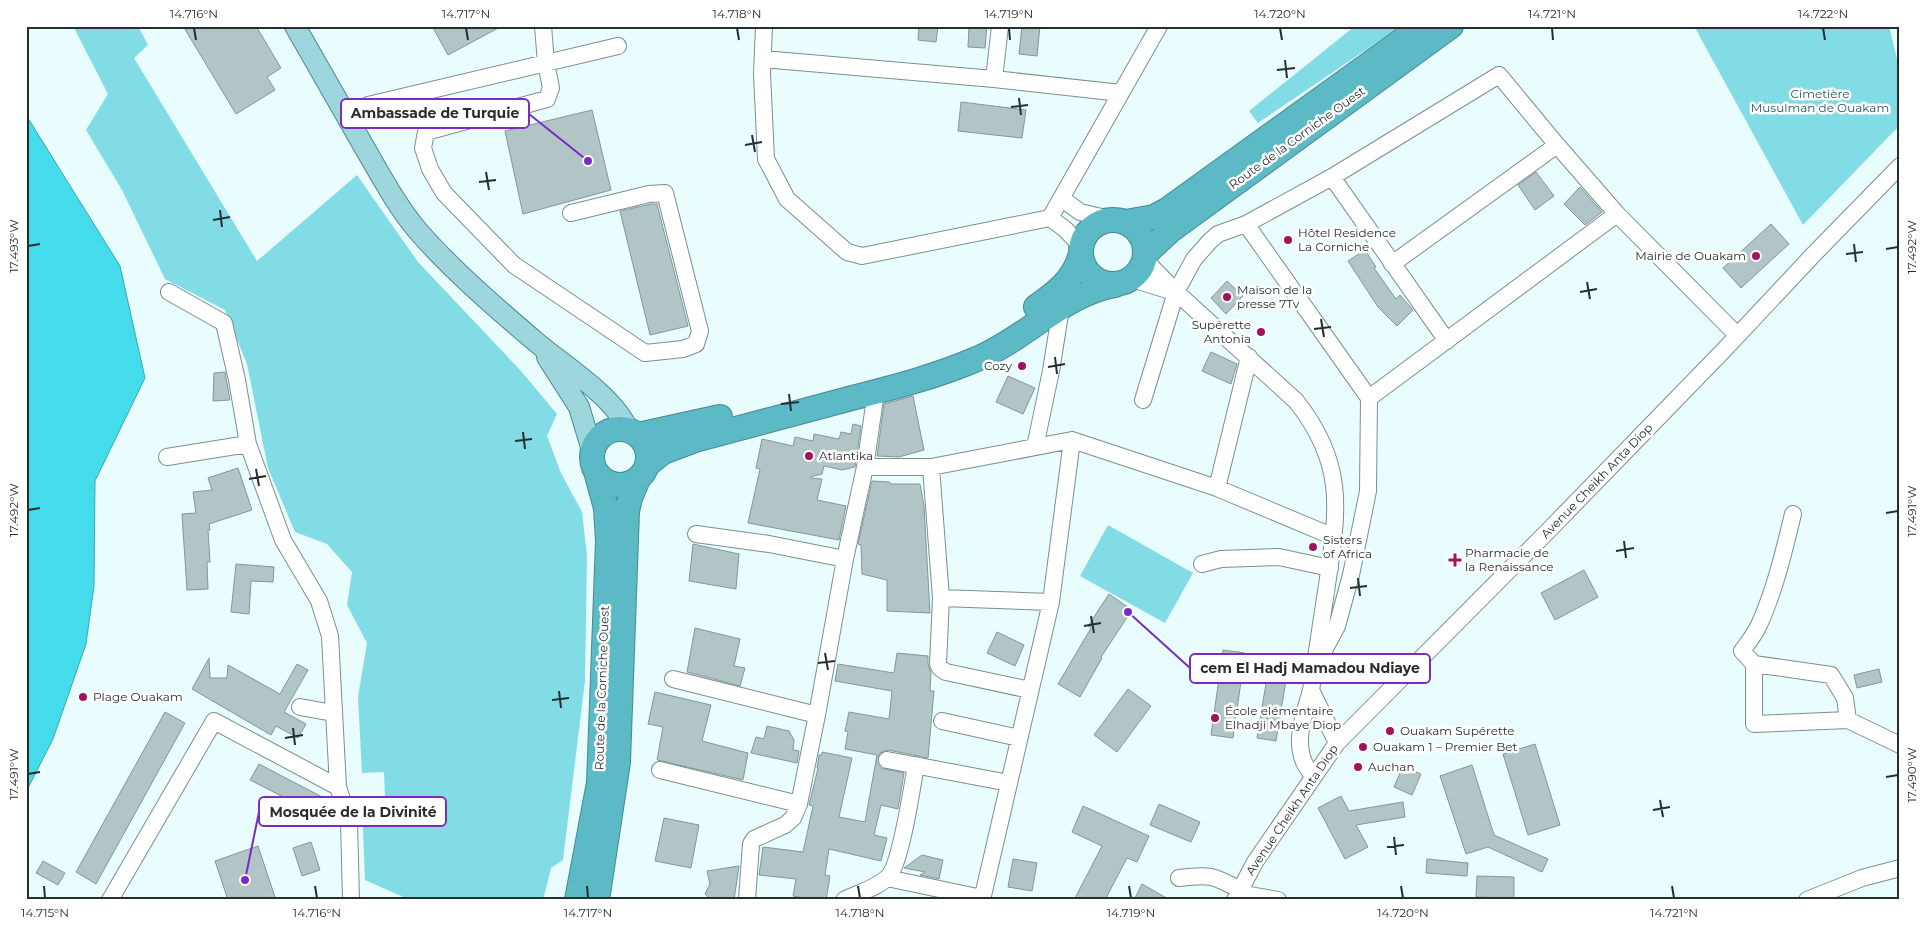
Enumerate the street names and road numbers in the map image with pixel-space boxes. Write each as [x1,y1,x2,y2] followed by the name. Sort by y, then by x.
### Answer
[1226,83,1368,192] street label: Route de la Corniche Ouest
[1538,420,1656,541] street label: Avenue Cheikh Anta Diop
[591,605,612,770] street label: Route de la Corniche Ouest
[1242,742,1341,878] street label: Avenue Cheikh Anta Diop

